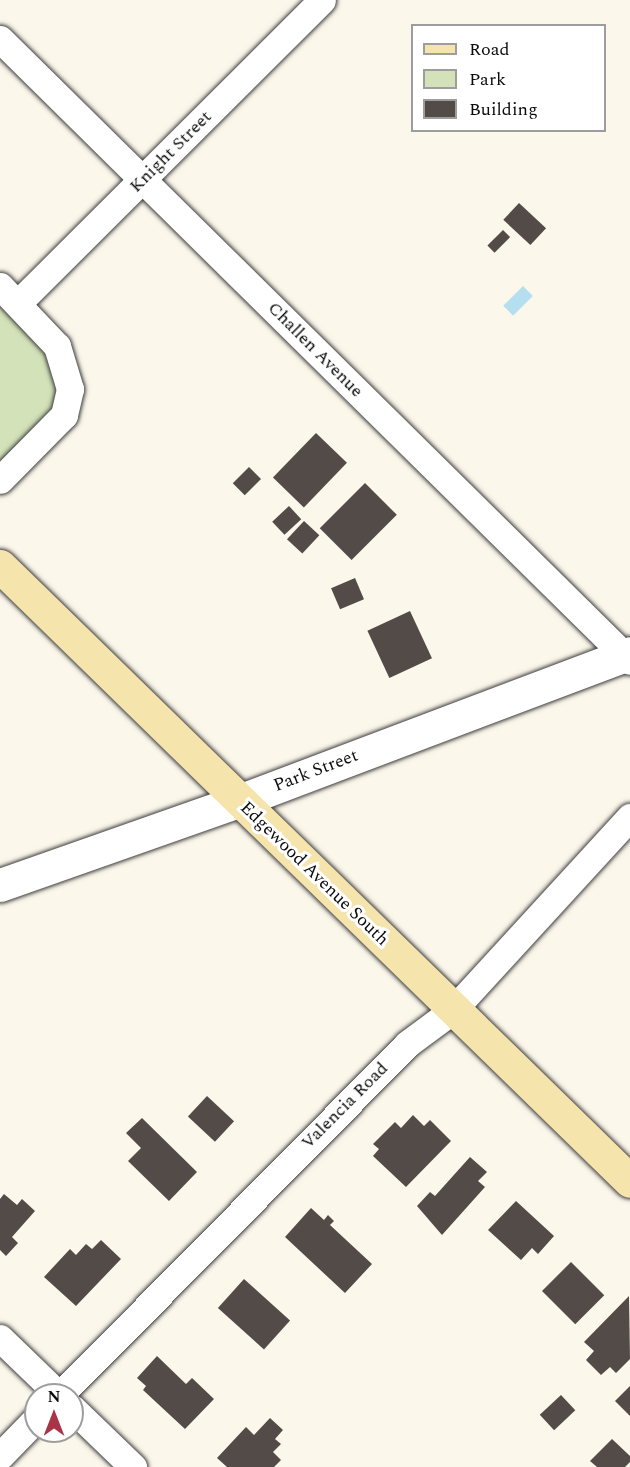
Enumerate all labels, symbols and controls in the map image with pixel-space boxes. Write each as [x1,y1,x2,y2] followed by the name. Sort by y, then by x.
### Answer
[411,24,606,132] legend
[469,36,510,63] text: Road
[469,66,506,93] text: Park
[469,96,538,123] text: Building
[125,106,217,198] street label: Knight Street
[263,298,367,402] street label: Challen Avenue
[271,745,361,797] street label: Park Street
[235,797,393,951] street label: Edgewood Avenue South
[297,1058,393,1154] street label: Valencia Road
[24,1383,84,1443] north arrow
[47,1385,61,1409] text: N

